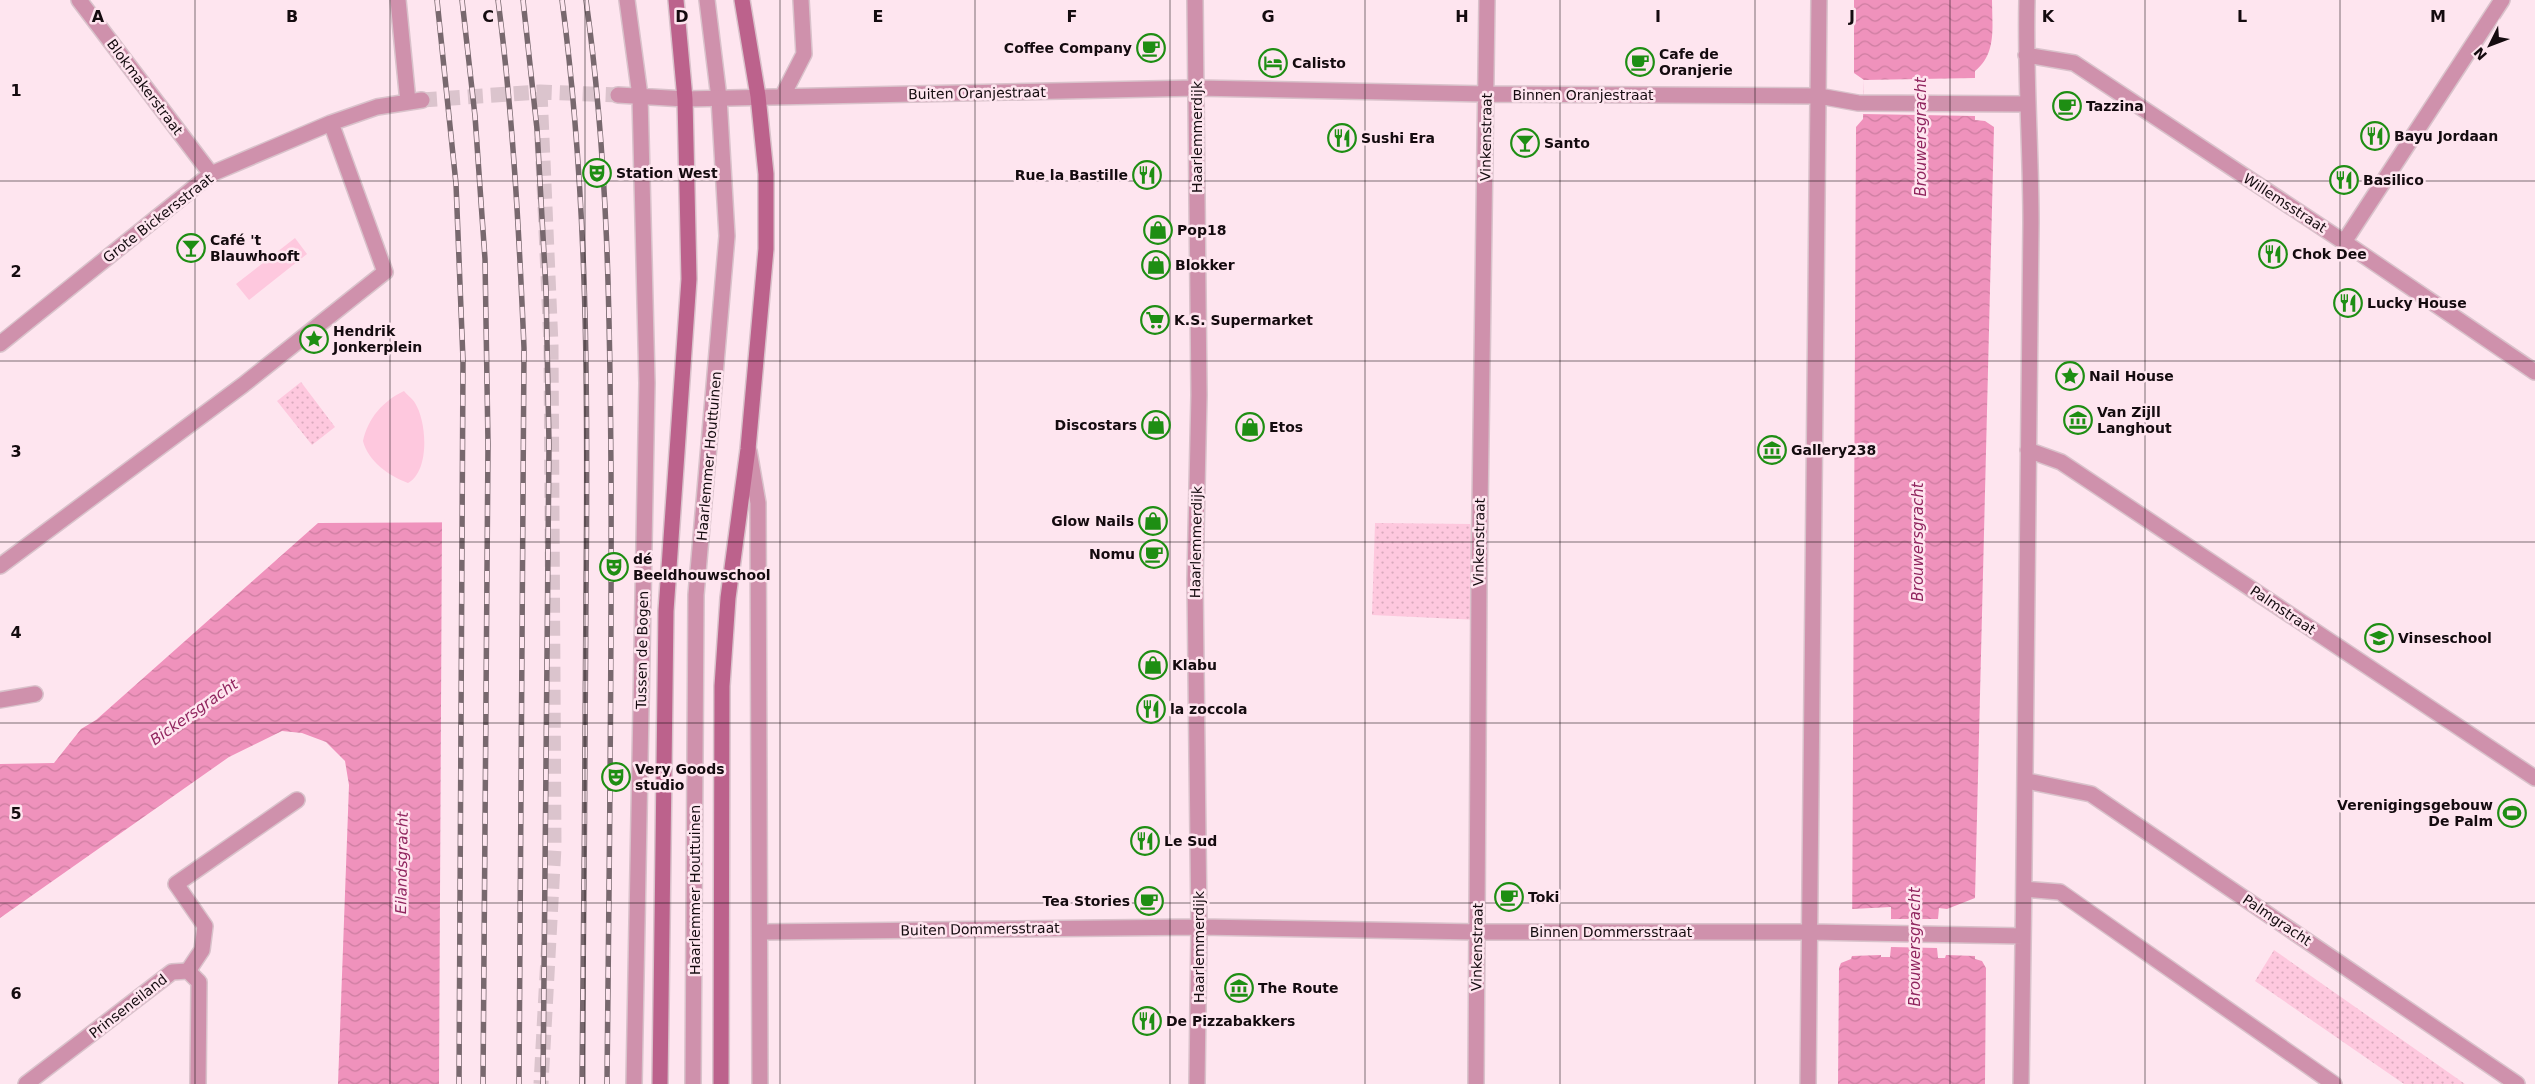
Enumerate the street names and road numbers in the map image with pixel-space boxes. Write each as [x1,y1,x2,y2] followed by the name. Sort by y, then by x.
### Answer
[104,36,186,138] street label: Blokmakerstraat
[1189,80,1205,193] street label: Haarlemmerdijk
[908,84,1046,102] street label: Buiten Oranjestraat
[1512,87,1654,103] street label: Binnen Oranjestraat
[1477,92,1495,181] street label: Vinkenstraat
[100,170,217,266] street label: Grote Bickersstraat
[2240,170,2330,236] street label: Willemsstraat
[694,371,724,541] street label: Haarlemmer Houttuinen
[1187,485,1205,598] street label: Haarlemmerdijk
[1470,497,1488,586] street label: Vinkenstraat
[2247,582,2319,638] street label: Palmstraat
[633,591,651,710] street label: Tussen de Bogen
[687,805,703,975] street label: Haarlemmer Houttuinen
[1191,890,1207,1003] street label: Haarlemmerdijk
[2240,891,2315,949] street label: Palmgracht
[1468,902,1486,991] street label: Vinkenstraat
[900,920,1060,938] street label: Buiten Dommersstraat
[1530,924,1693,940] street label: Binnen Dommersstraat
[86,971,170,1041] street label: Prinseneiland

